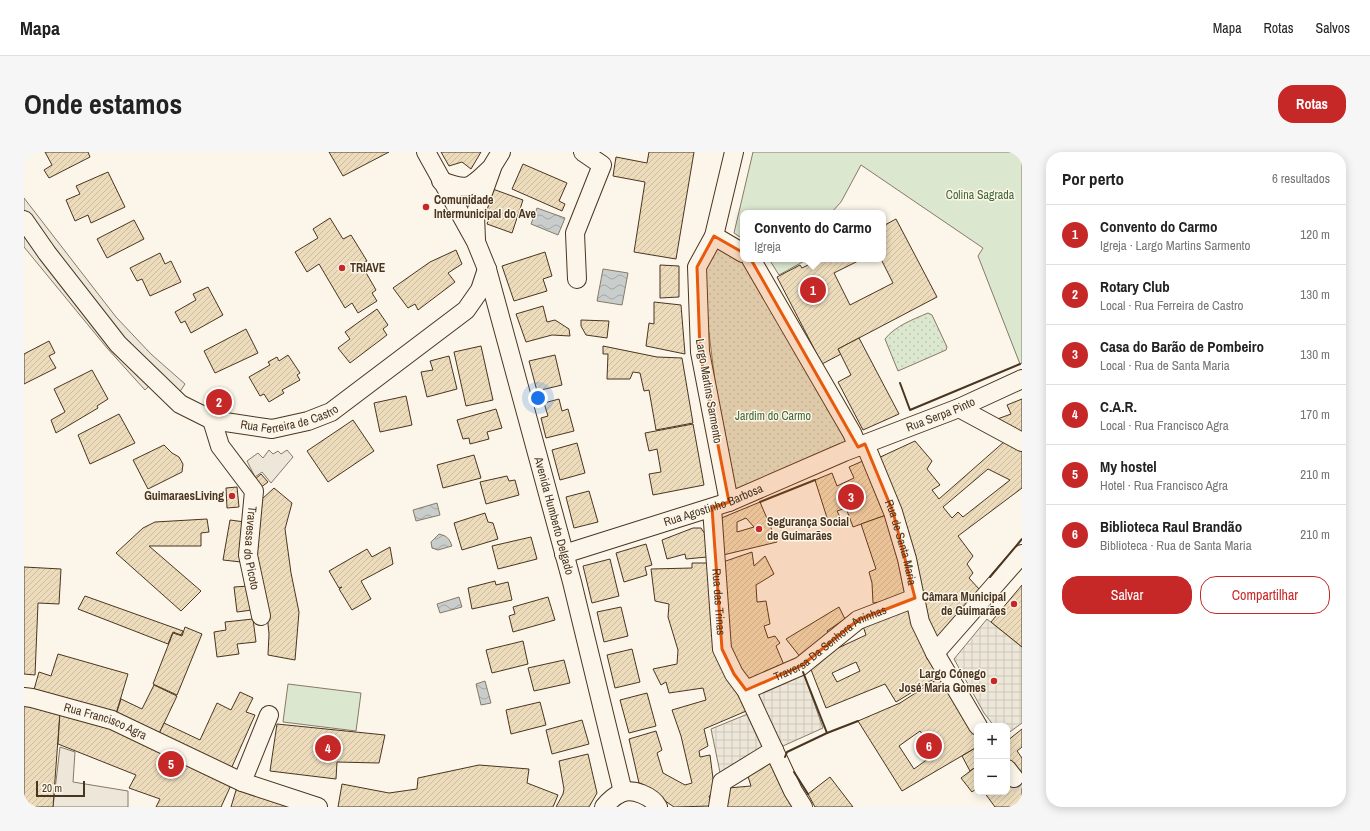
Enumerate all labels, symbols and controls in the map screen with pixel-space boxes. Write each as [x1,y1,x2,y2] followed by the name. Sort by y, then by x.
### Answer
[20,15,60,41] text: Mapa
[1213,19,1242,37] text: Mapa
[1264,19,1294,37] text: Rotas
[1316,19,1350,37] text: Salvos
[24,85,182,123] text: Onde estamos
[1278,85,1346,123] button: Rotas
[1062,167,1124,190] text: Por perto
[1272,170,1330,187] text: 6 resultados
[946,187,1015,203] park label: Colina Sagrada
[434,192,537,222] place label: Comunidade Intermunicipal do Ave
[421,202,431,212] marker: Comunidade Intermunicipal do Ave
[740,210,886,262] popup
[1100,216,1218,237] text: Convento do Carmo
[754,217,872,238] text: Convento do Carmo
[1072,226,1078,243] text: 1
[1300,226,1330,243] text: 120 m
[1100,237,1251,254] text: Igreja · Largo Martins Sarmento
[754,238,781,255] text: Igreja
[350,260,386,276] place label: TRIAVE
[337,263,347,273] marker: TRIAVE
[800,275,826,305] pin: 1
[1100,276,1170,297] text: Rotary Club
[1072,286,1078,303] text: 2
[1300,286,1330,303] text: 130 m
[1100,297,1243,314] text: Local · Rua Ferreira de Castro
[1100,336,1264,357] text: Casa do Barão de Pombeiro
[692,337,726,445] street label: Largo Martins Sarmento
[1072,346,1078,363] text: 3
[1300,346,1330,363] text: 130 m
[1100,357,1230,374] text: Local · Rua de Santa Maria
[206,387,232,417] pin: 2
[528,388,548,408] your location
[904,394,978,435] street label: Rua Serpa Pinto
[1100,396,1137,417] text: C.A.R.
[239,401,342,437] street label: Rua Ferreira de Castro
[1072,406,1078,423] text: 4
[1300,406,1330,423] text: 170 m
[735,408,811,424] park label: Jardim do Carmo
[1100,417,1229,434] text: Local · Rua Francisco Agra
[530,454,578,577] street label: Avenida Humberto Delgado
[1100,456,1157,477] text: My hostel
[1072,466,1078,483] text: 5
[1300,466,1330,483] text: 210 m
[1100,477,1228,494] text: Hotel · Rua Francisco Agra
[662,480,766,530] street label: Rua Agostinho Barbosa
[838,482,864,512] pin: 3
[144,488,224,504] place label: GuimaraesLiving
[227,491,237,501] marker: GuimaraesLiving
[881,497,920,587] street label: Rua de Santa Maria
[240,505,263,591] street label: Travessa do Picoto
[767,514,849,544] place label: Segurança Social de Guimarães
[1100,516,1242,537] text: Biblioteca Raul Brandão
[754,524,764,534] marker: Segurança Social de Guimarães
[1072,526,1078,543] text: 6
[1300,526,1330,543] text: 210 m
[1100,537,1252,554] text: Biblioteca · Rua de Santa Maria
[708,568,729,636] street label: Rua das Trinas
[1062,576,1192,614] button: Salvar
[1200,576,1330,614] button: Compartilhar
[922,589,1007,619] place label: Câmara Municipal de Guimarães
[1009,599,1019,609] marker: Câmara Municipal de Guimarães
[771,602,889,685] street label: Traversa Da Senhora Aninhas
[899,666,987,696] place label: Largo Cónego José Maria Gomes
[989,676,999,686] marker: Largo Cónego José Maria Gomes
[62,699,150,744] street label: Rua Francisco Agra
[974,723,1010,795] map controls
[974,723,1010,759] button: +
[916,731,942,761] pin: 6
[315,733,341,763] pin: 4
[158,749,184,779] pin: 5
[974,759,1010,795] button: −
[36,779,85,798] scale bar
[42,781,62,795] text: 20 m

